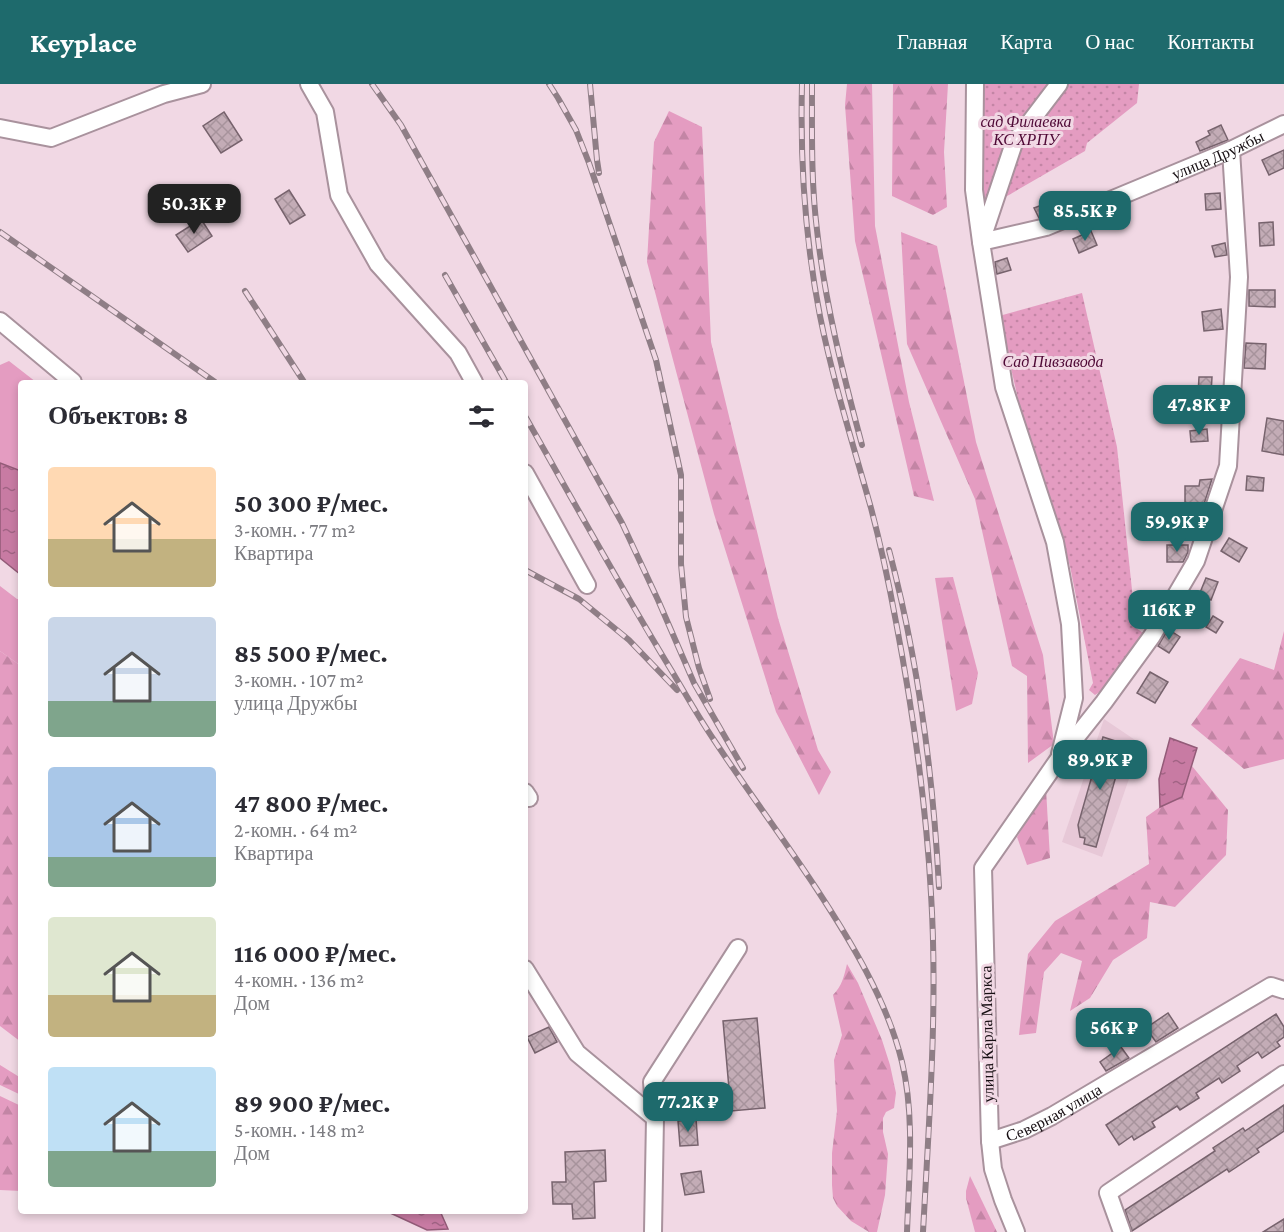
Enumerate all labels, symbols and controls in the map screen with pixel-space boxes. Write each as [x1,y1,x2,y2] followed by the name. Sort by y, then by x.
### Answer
[30,27,137,58] text: Keyplace
[897,30,967,54] text: Главная
[1000,30,1052,54] text: Карта
[1085,30,1134,54] text: О нас
[1167,30,1254,54] text: Контакты
[981,113,1071,148] park label: сад Филаевка КС ХРПУ
[1169,127,1266,183] street label: улица Дружбы
[139,184,249,235] pin: 50.3K ₽
[1030,191,1140,242] pin: 85.5K ₽
[162,192,226,214] text: 50.3K ₽
[1053,199,1117,221] text: 85.5K ₽
[1002,353,1104,370] park label: Сад Пивзавода
[1144,385,1254,436] pin: 47.8K ₽
[1167,393,1231,415] text: 47.8K ₽
[465,400,498,433] icon: filters
[48,401,188,430] text: Объектов: 8
[234,489,389,518] text: 50 300 ₽/мес.
[96,491,168,563] icon: home
[1122,502,1232,553] pin: 59.9K ₽
[1145,510,1209,532] text: 59.9K ₽
[234,519,355,541] text: 3-комн. · 77 m²
[234,542,313,564] text: Квартира
[1120,590,1218,641] pin: 116K ₽
[1142,598,1196,620] text: 116K ₽
[234,639,388,668] text: 85 500 ₽/мес.
[96,641,168,713] icon: home
[234,669,364,691] text: 3-комн. · 107 m²
[234,692,357,714] text: улица Дружбы
[1045,740,1155,791] pin: 89.9K ₽
[1067,748,1133,770] text: 89.9K ₽
[234,789,388,818] text: 47 800 ₽/мес.
[96,791,168,863] icon: home
[234,819,357,841] text: 2-комн. · 64 m²
[234,842,313,864] text: Квартира
[234,939,397,968] text: 116 000 ₽/мес.
[96,941,168,1013] icon: home
[977,965,998,1103] street label: улица Карла Маркса
[234,969,364,991] text: 4-комн. · 136 m²
[234,992,270,1014] text: Дом
[1072,1008,1156,1059] pin: 56K ₽
[1090,1016,1138,1038] text: 56K ₽
[1004,1080,1105,1144] street label: Северная улица
[633,1082,743,1133] pin: 77.2K ₽
[234,1089,391,1118] text: 89 900 ₽/мес.
[657,1090,719,1112] text: 77.2K ₽
[96,1091,168,1163] icon: home
[234,1119,365,1141] text: 5-комн. · 148 m²
[234,1142,270,1164] text: Дом

